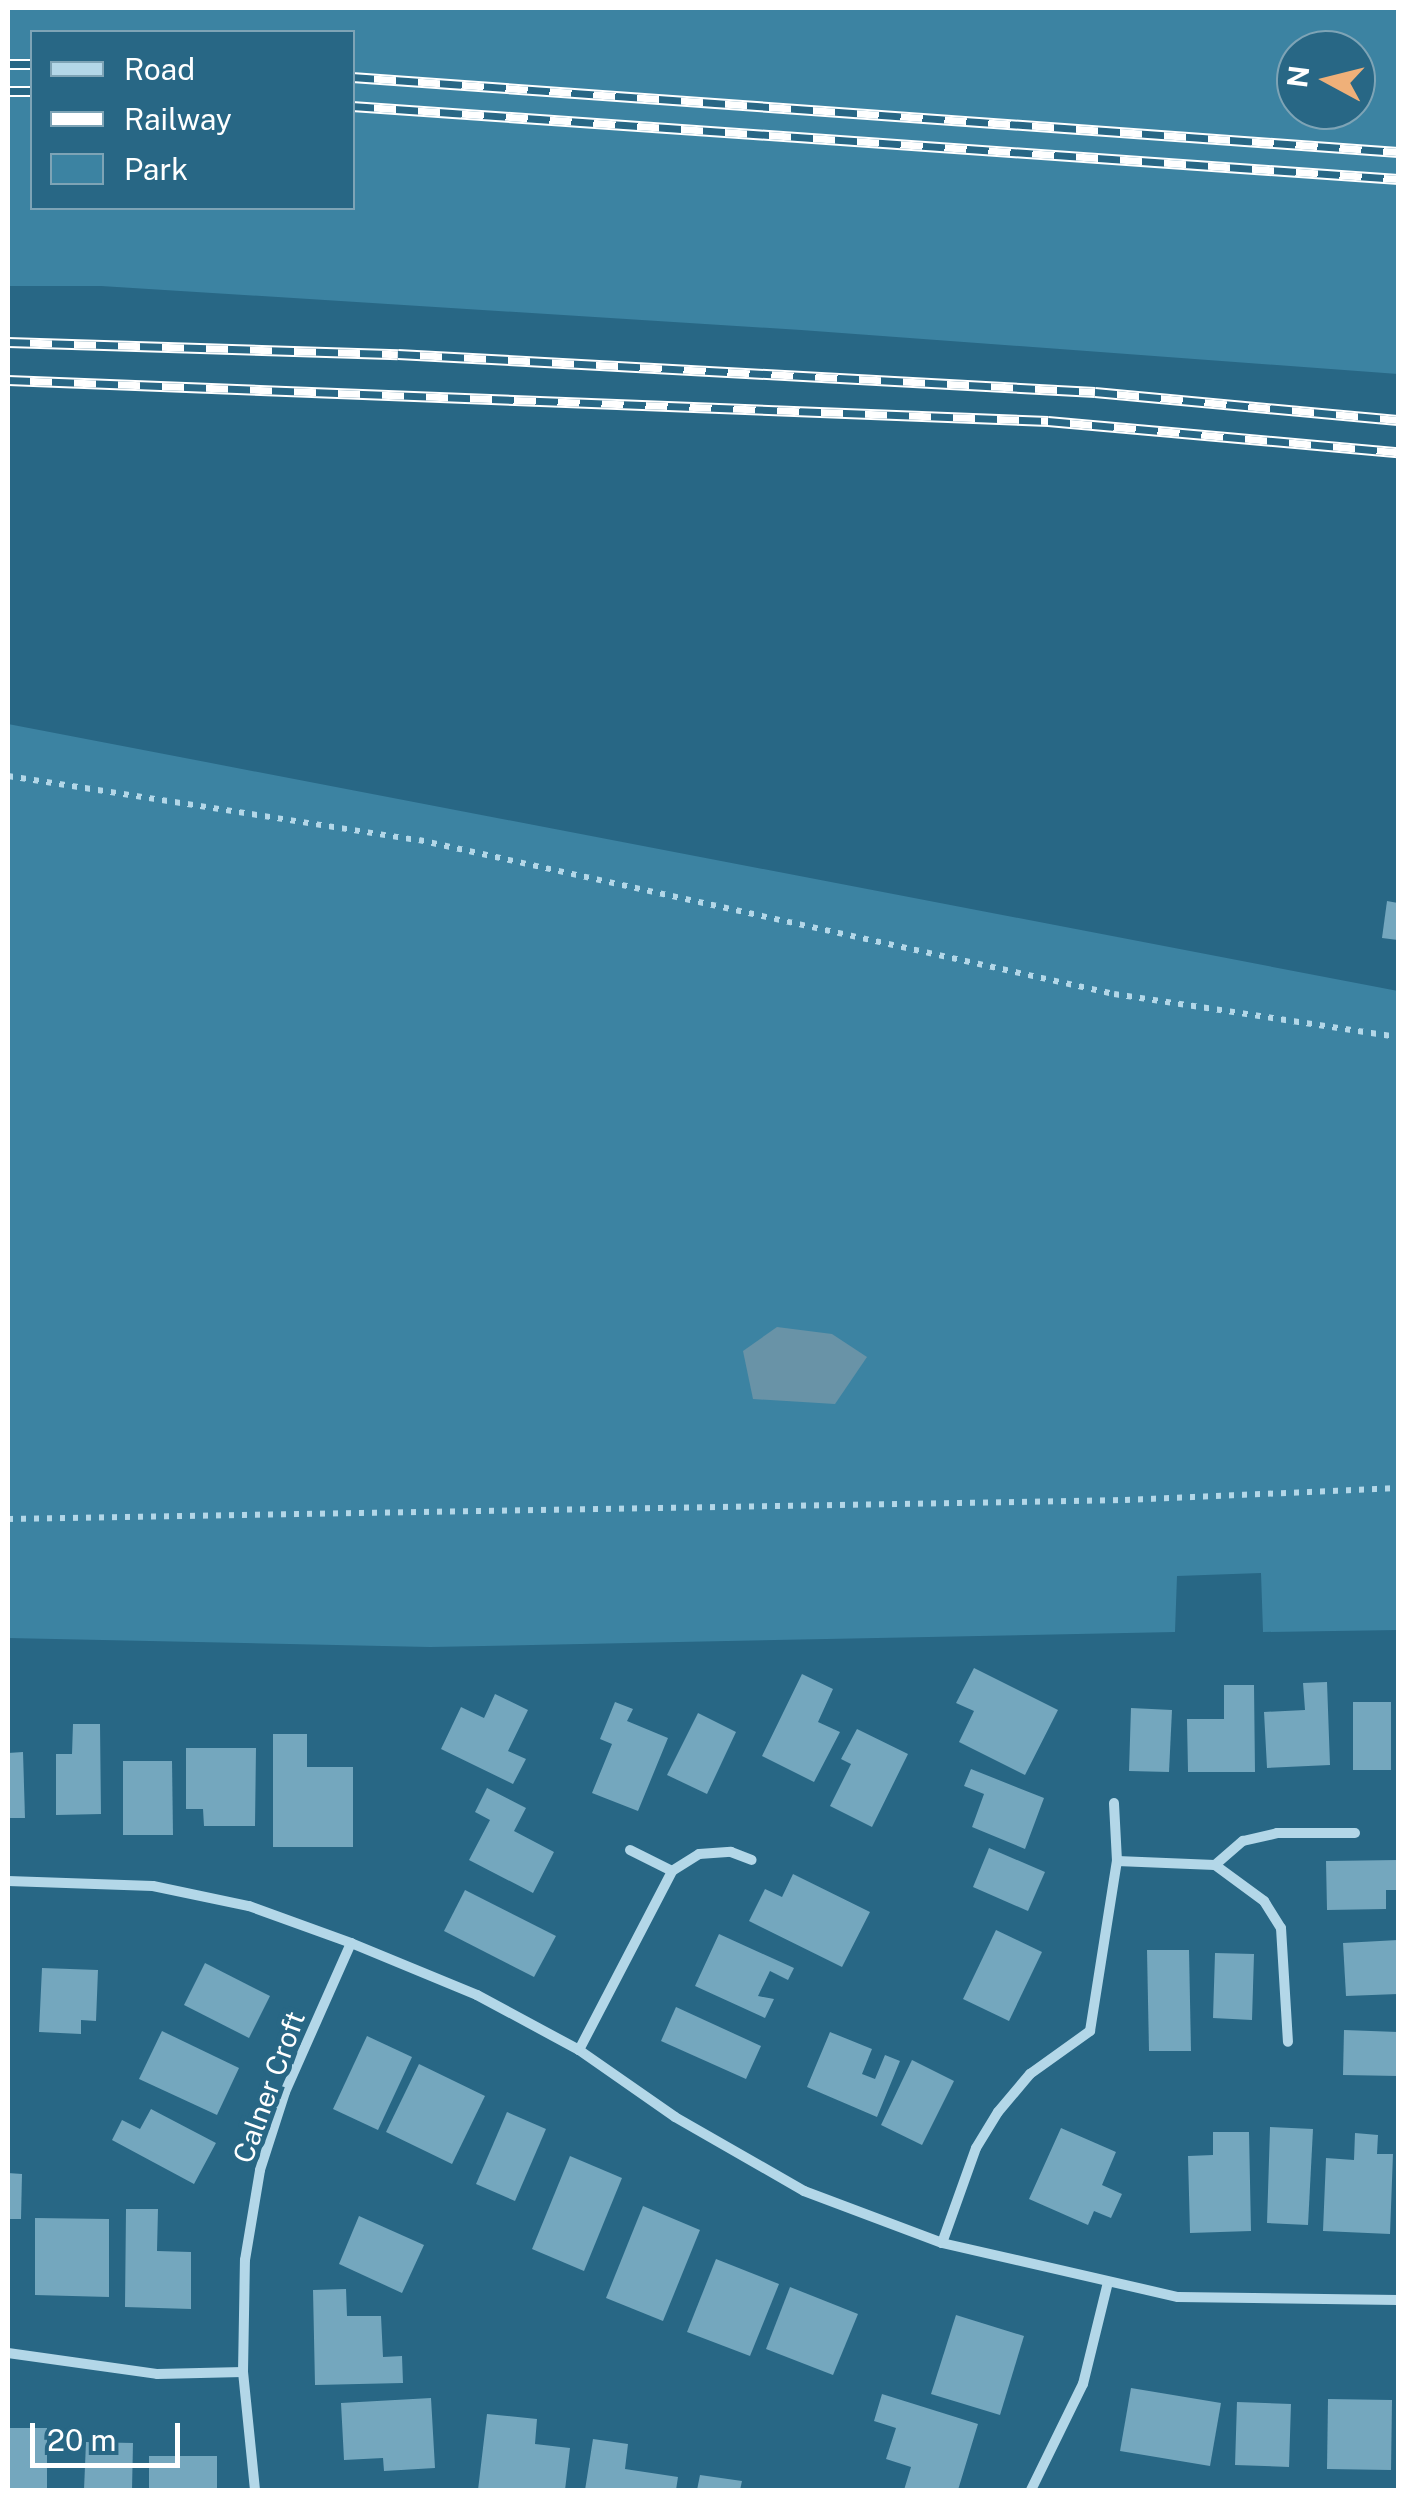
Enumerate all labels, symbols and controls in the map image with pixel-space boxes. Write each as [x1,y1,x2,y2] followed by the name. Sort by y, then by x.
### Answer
[30,30,355,210] legend
[1276,30,1376,130] north arrow
[124,51,195,87] text: Road
[1280,64,1315,89] text: N
[124,101,232,137] text: Railway
[124,151,188,187] text: Park
[226,2007,312,2167] street label: Calner Croft
[35,2403,185,2465] scale bar
[47,2422,116,2458] text: 20 m

